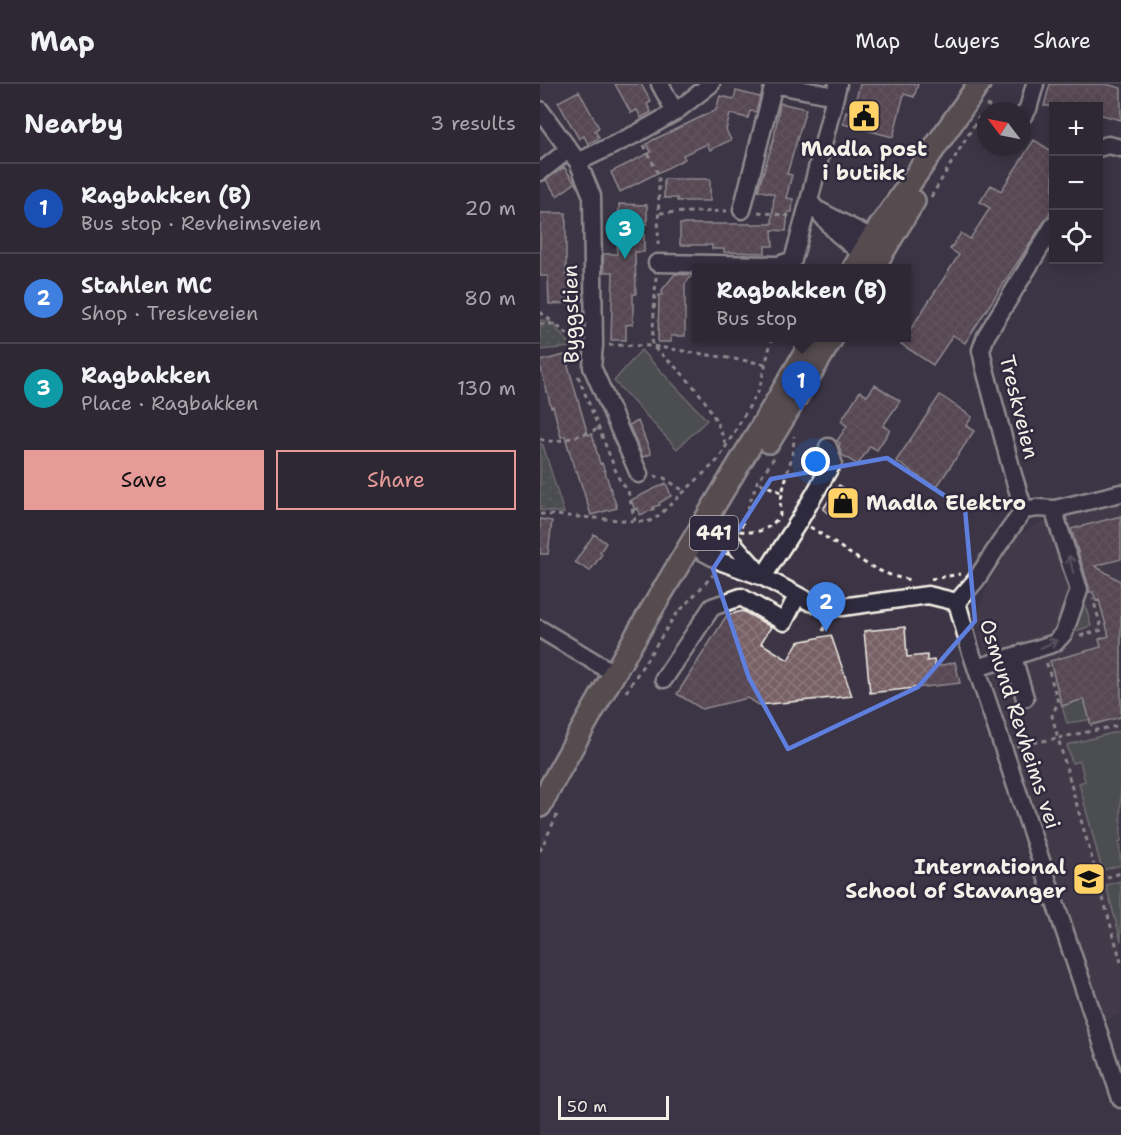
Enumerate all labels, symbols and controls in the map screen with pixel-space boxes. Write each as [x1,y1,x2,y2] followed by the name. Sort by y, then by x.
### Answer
[30,22,95,60] text: Map
[855,27,900,55] text: Map
[933,27,1000,55] text: Layers
[1033,27,1091,55] text: Share
[846,98,882,134] public building icon: Madla post i butikk
[977,102,1031,156] north arrow
[1049,102,1103,264] map controls
[1049,102,1103,156] button: +
[24,106,123,141] text: Nearby
[430,110,516,136] text: 3 results
[801,135,927,187] place label: Madla post i butikk
[1049,156,1103,210] button: −
[81,181,251,210] text: Ragbakken (B)
[39,195,48,221] text: 1
[465,195,516,221] text: 20 m
[81,210,321,236] text: Bus stop · Revheimsveien
[606,210,644,259] pin: 3
[1049,210,1103,264] button: locate
[556,264,586,364] street label: Byggstien
[692,264,911,342] popup
[81,271,212,300] text: Stahlen MC
[716,276,887,305] text: Ragbakken (B)
[37,285,51,311] text: 2
[464,285,516,311] text: 80 m
[81,300,258,326] text: Shop · Treskeveien
[716,305,797,331] text: Bus stop
[993,352,1045,462] street label: Treskveien
[81,361,211,390] text: Ragbakken
[782,362,820,411] pin: 1
[37,375,51,401] text: 3
[457,375,516,401] text: 130 m
[81,390,258,416] text: Place · Ragbakken
[801,447,830,476] your location
[24,450,264,510] button: Save
[276,450,516,510] button: Share
[825,485,861,521] shop icon: Madla Elektro
[866,489,1026,517] place label: Madla Elektro
[690,516,738,550] road number: 441
[1065,555,1077,574] one-way arrow
[806,582,846,632] pin: 2
[973,616,1067,832] street label: Osmund Revheims vei
[1040,638,1058,649] one-way arrow
[845,853,1066,905] place label: International School of Stavanger
[1071,861,1107,897] school or university icon: International School of Stavanger
[558,1093,669,1120] scale bar
[567,1096,607,1117] text: 50 m

